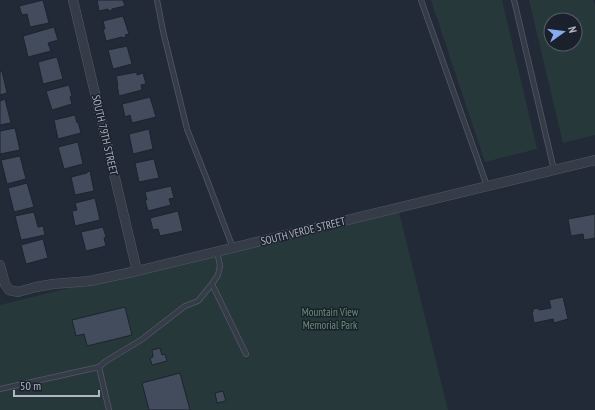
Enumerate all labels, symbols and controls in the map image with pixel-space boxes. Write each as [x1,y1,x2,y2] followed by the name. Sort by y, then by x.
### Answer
[543,12,583,52] north arrow
[565,25,580,34] text: N
[89,94,121,177] street label: SOUTH 79TH STREET
[259,214,347,248] street label: SOUTH VERDE STREET
[302,305,359,332] park label: Mountain View Memorial Park
[14,372,99,398] scale bar
[20,378,41,393] text: 50 m

